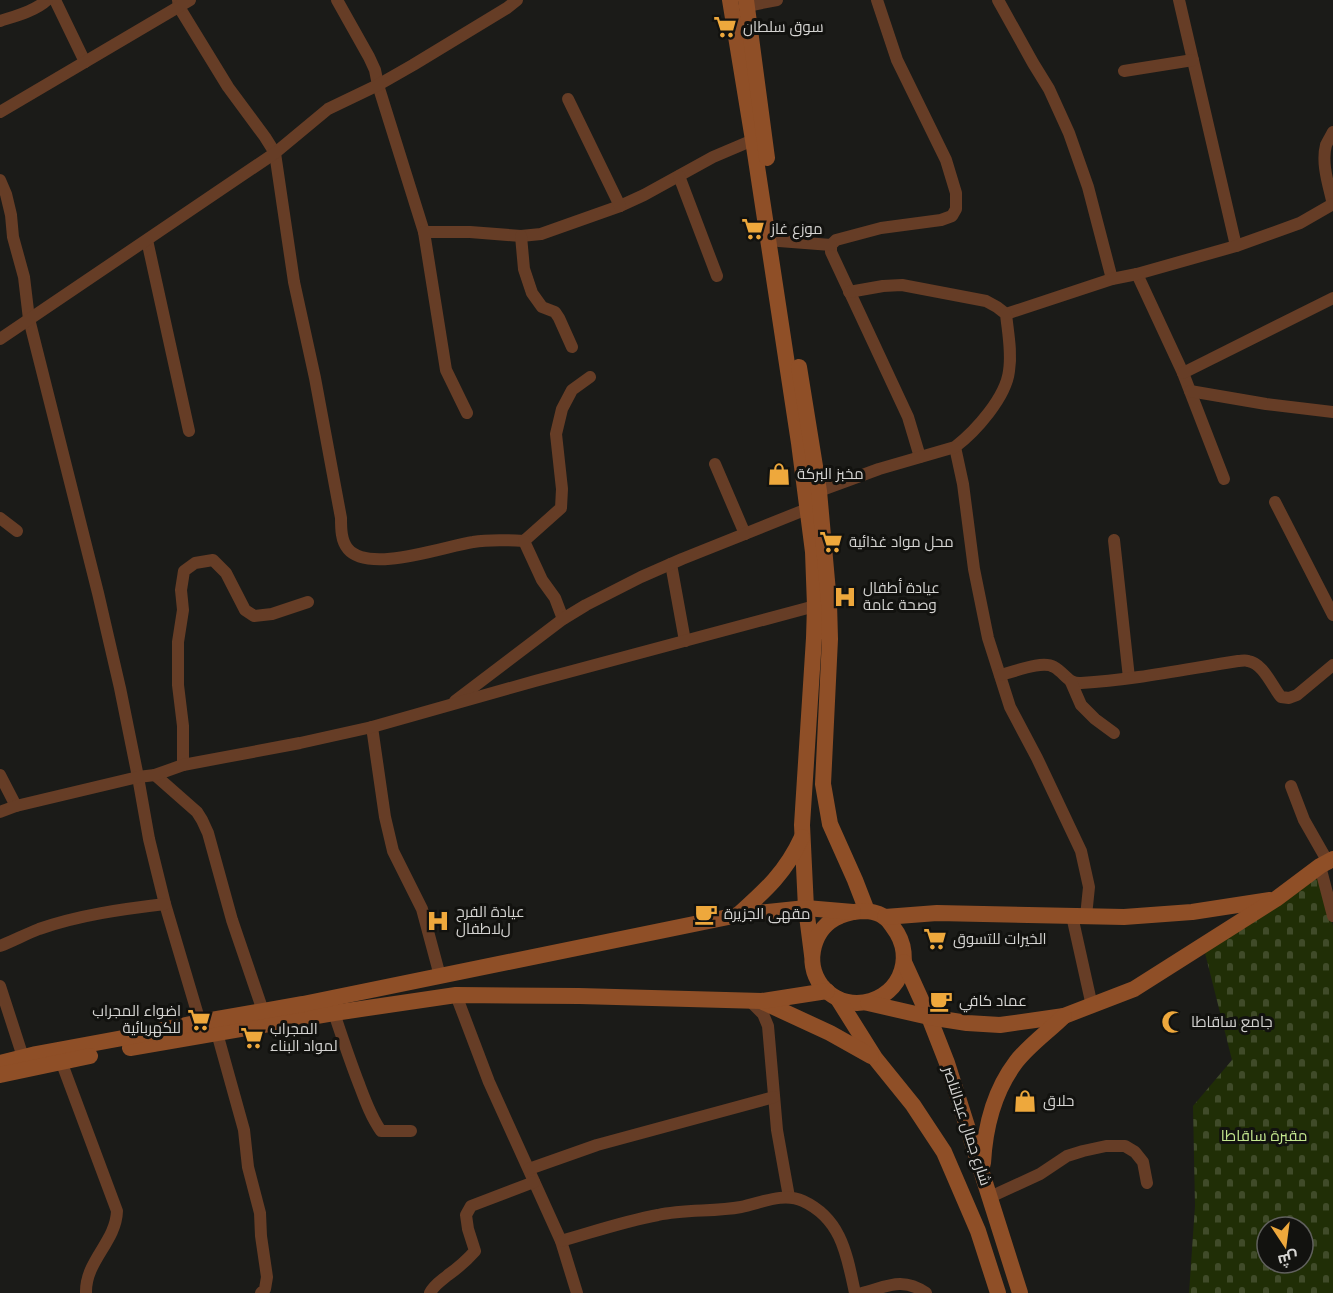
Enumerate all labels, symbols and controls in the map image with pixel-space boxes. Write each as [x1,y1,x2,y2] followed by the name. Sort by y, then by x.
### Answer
[712,14,738,40] supermarket icon: سوق سلطان
[743,18,824,37] place label: سوق سلطان
[740,216,766,242] supermarket icon: موزع غاز
[770,220,823,240] place label: موزع غاز
[766,461,792,487] shop icon: مخبز البركة
[797,465,864,483] place label: مخبز البركة
[818,529,844,555] supermarket icon: محل مواد غذائية
[849,533,954,552] place label: محل مواد غذائية
[863,578,940,614] place label: عيادة أطفال وصحة عامة
[832,584,858,610] hospital icon: عيادة أطفال وصحة عامة
[693,901,719,927] cafe icon: مقهى الجزيرة
[456,903,525,938] place label: عيادة الفرح لﻻطفال
[724,905,810,924] place label: مقهى الجزيرة
[425,908,451,934] hospital icon: عيادة الفرح لﻻطفال
[922,926,948,952] supermarket icon: الخيرات للتسوق
[953,930,1047,949] place label: الخيرات للتسوق
[928,988,954,1014] cafe icon: عماد كافي
[959,992,1027,1013] place label: عماد كافي
[92,1002,181,1038] place label: اضواء المجراب للكهربائية
[186,1007,212,1033] supermarket icon: اضواء المجراب للكهربائية
[1160,1009,1186,1035] mosque icon: جامع ساقاطا
[1191,1013,1273,1033] place label: جامع ساقاطا
[270,1020,338,1055] place label: المجراب لمواد البناء
[239,1025,265,1051] supermarket icon: المجراب لمواد البناء
[937,1063,995,1189] street label: شارع جمال عبدالناصر
[1012,1088,1038,1114] shop icon: حلاق
[1043,1092,1074,1111] place label: حلاق
[1221,1127,1307,1145] park label: مقبرة ساقاطا
[1255,1215,1315,1275] north arrow
[1276,1247,1300,1271] text: ش

